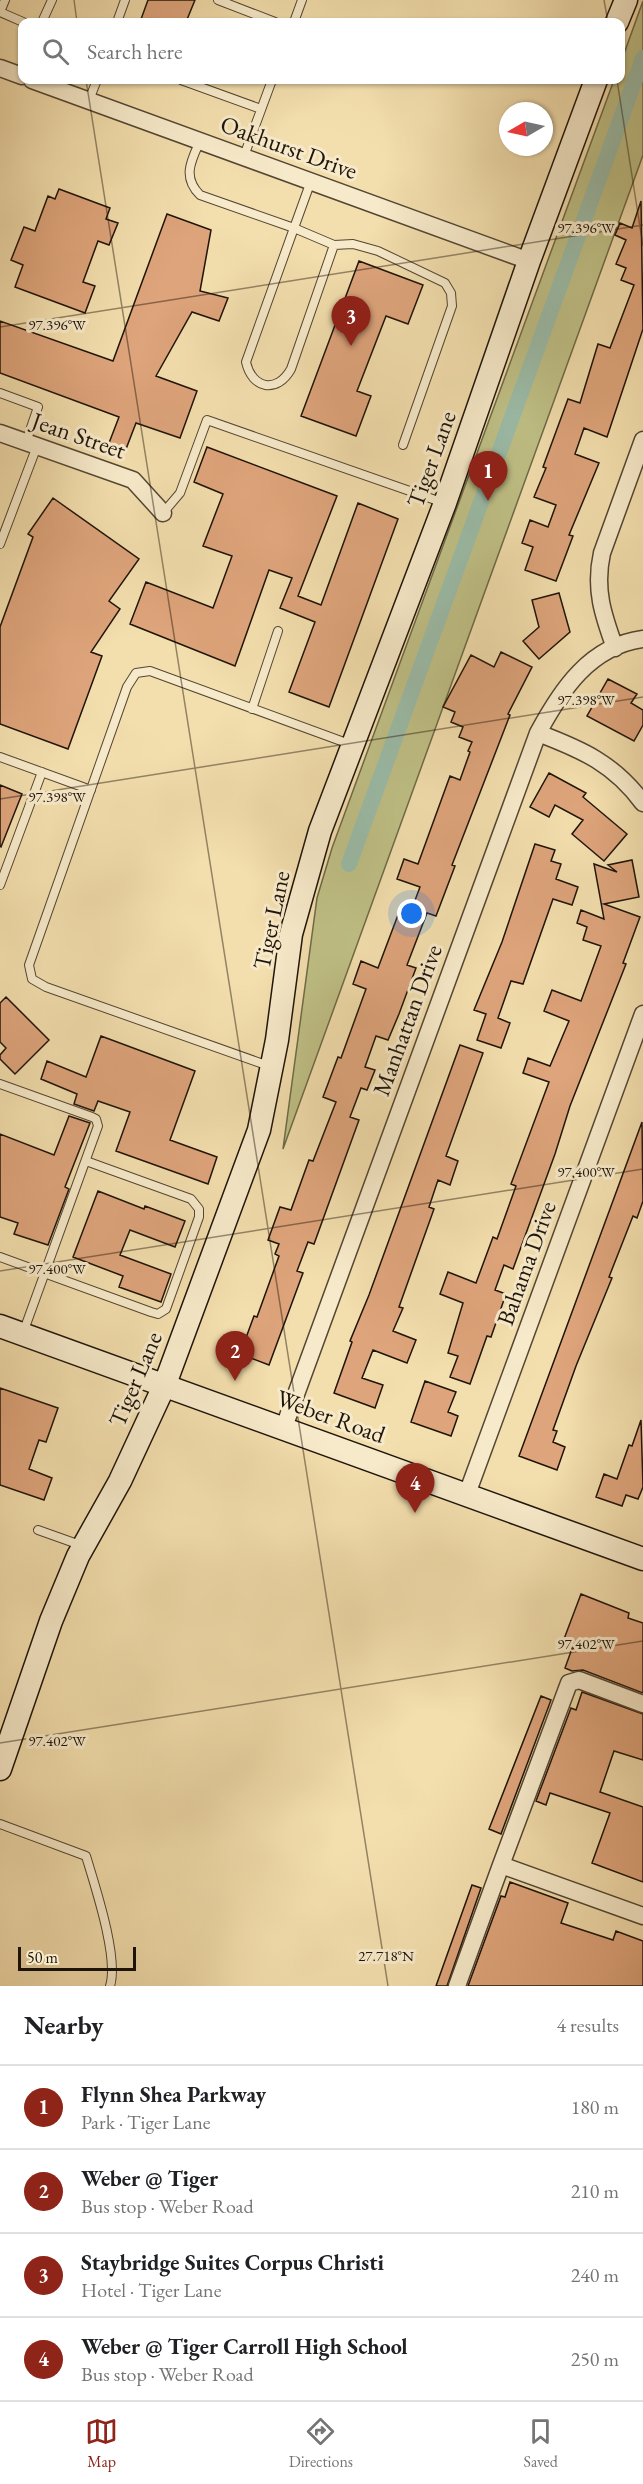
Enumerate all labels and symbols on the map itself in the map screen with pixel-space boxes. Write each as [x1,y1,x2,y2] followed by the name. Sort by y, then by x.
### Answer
[499,102,553,156] north arrow
[216,108,362,186] street label: Oakhurst Drive
[557,218,615,237] text: 97.396°W
[332,296,370,346] pin: 3
[28,315,86,334] text: 97.396°W
[26,404,130,466] street label: Jean Street
[399,407,463,511] street label: Tiger Lane
[468,452,508,501] pin: 1
[557,690,615,709] text: 97.398°W
[28,787,86,806] text: 97.398°W
[245,868,297,972] street label: Tiger Lane
[397,899,426,928] your location
[365,940,449,1100] street label: Manhattan Drive
[557,1162,615,1181] text: 97.400°W
[489,1197,563,1329] street label: Bahama Drive
[28,1259,86,1278] text: 97.400°W
[101,1327,169,1431] street label: Tiger Lane
[216,1332,254,1381] pin: 2
[272,1382,391,1450] street label: Weber Road
[396,1464,434,1513] pin: 4
[557,1634,615,1653] text: 97.402°W
[28,1731,86,1750] text: 97.402°W
[18,1944,136,1972] scale bar
[358,1946,414,1965] text: 27.718°N

